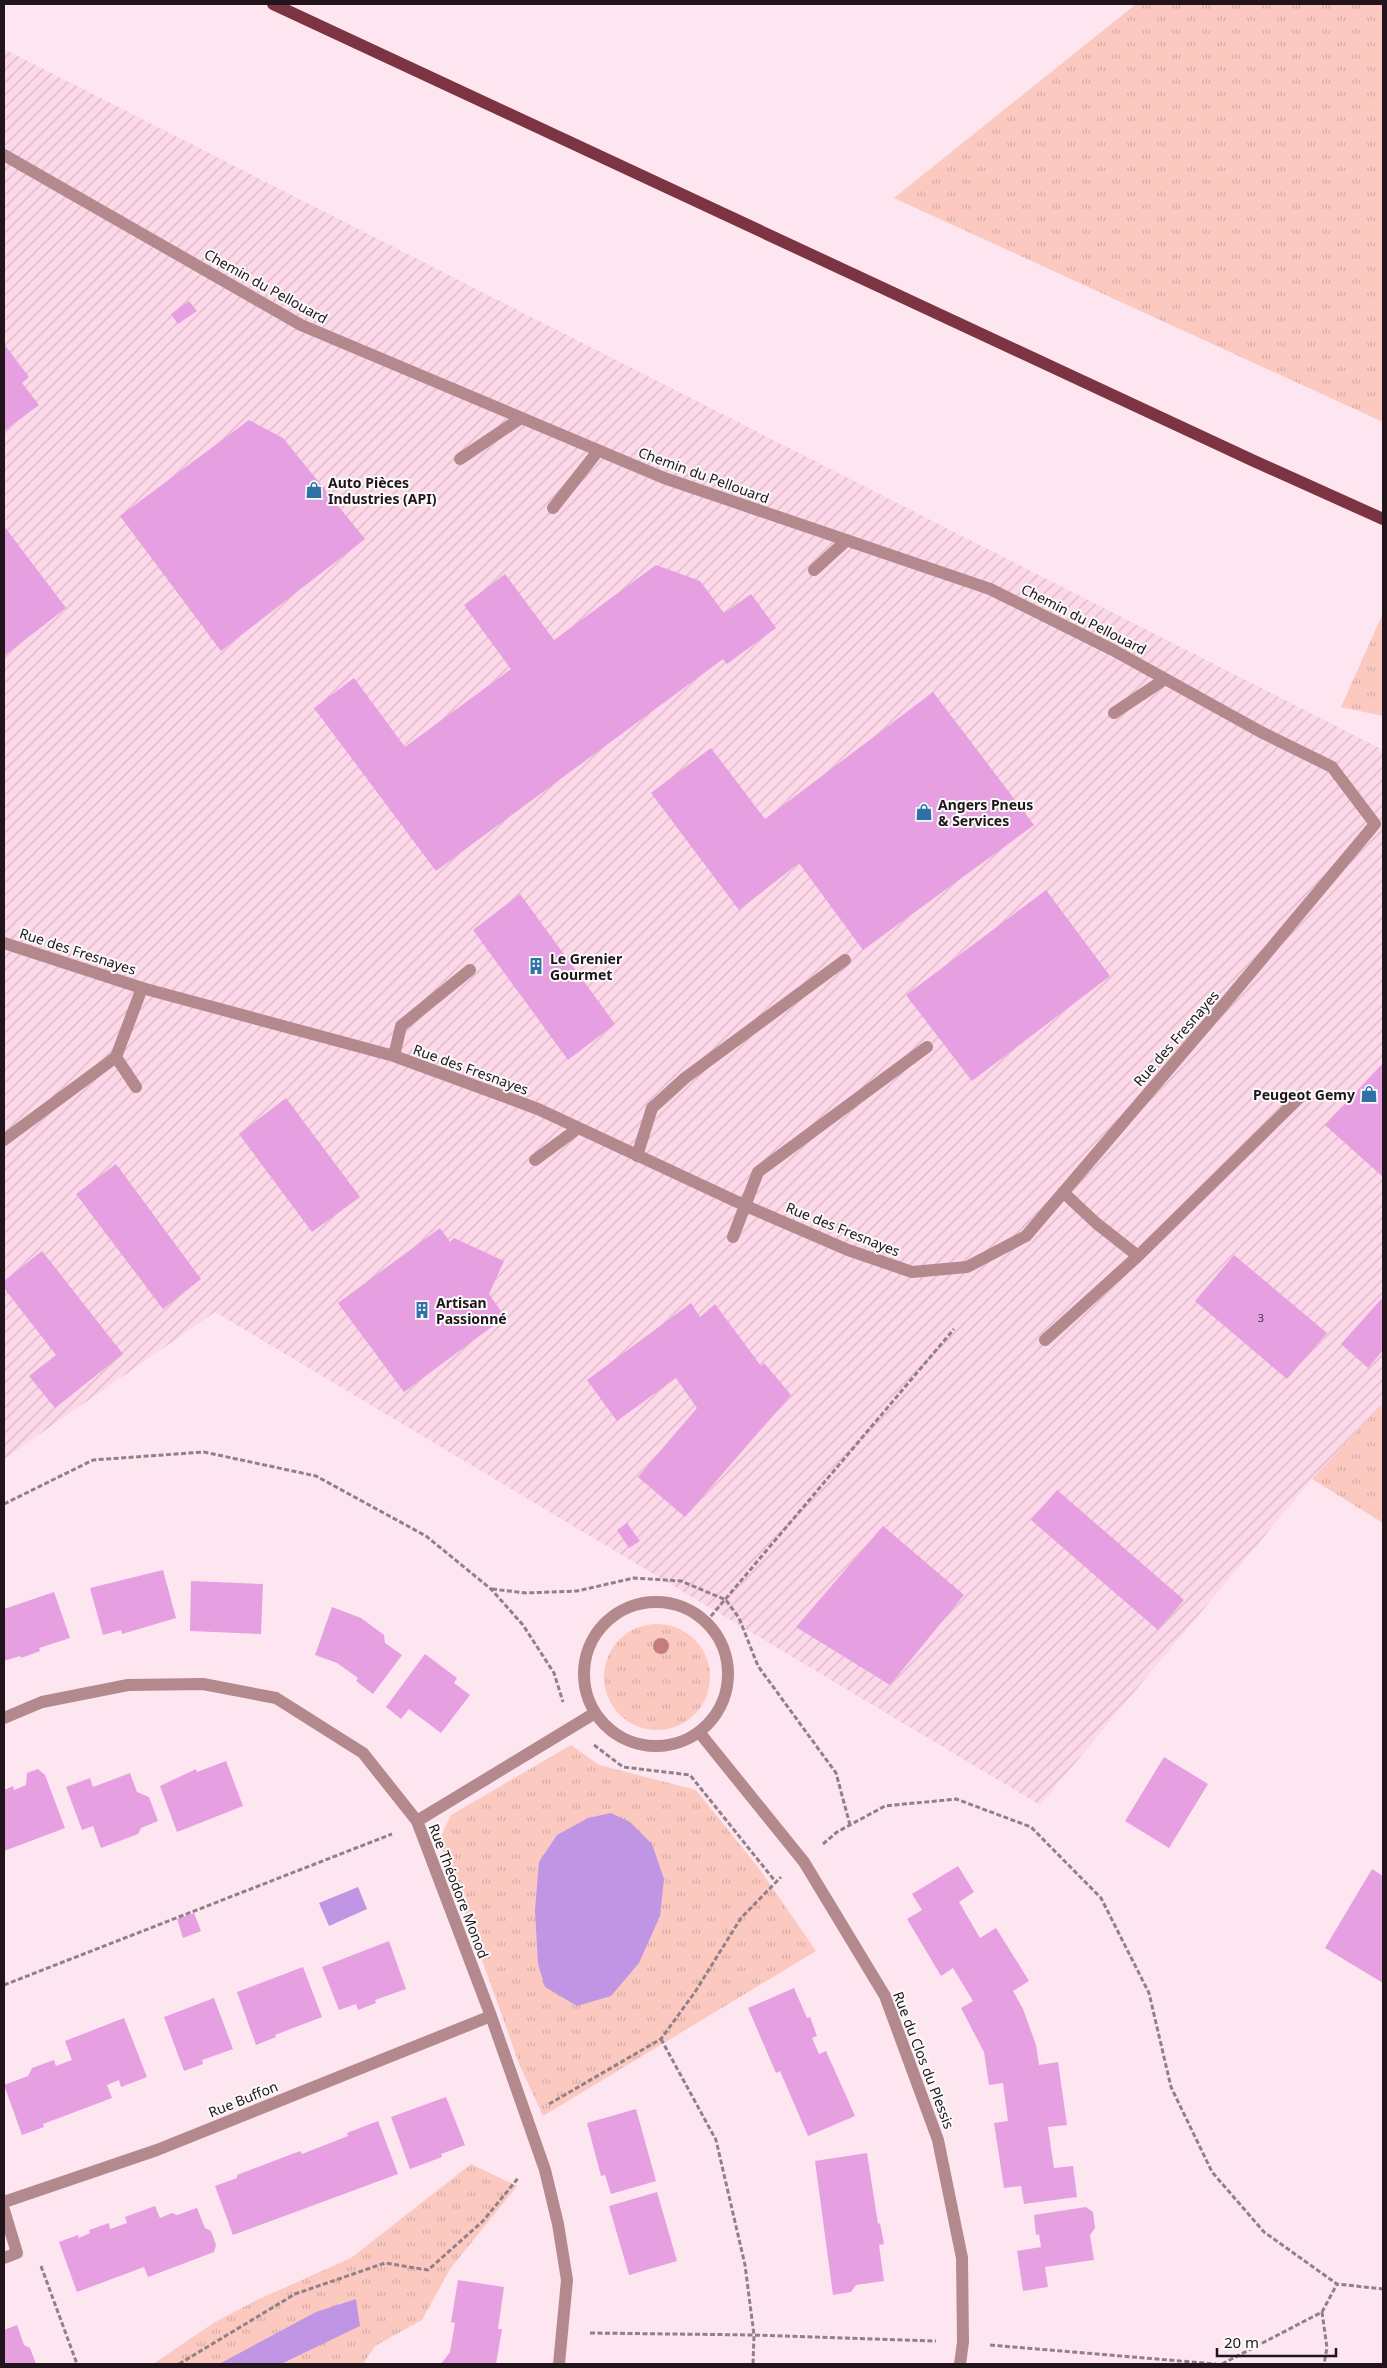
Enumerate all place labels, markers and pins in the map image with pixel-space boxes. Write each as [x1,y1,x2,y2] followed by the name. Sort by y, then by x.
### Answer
[328,473,437,508] place label: Auto Pièces Industries (API)
[304,480,324,500] shop icon: Auto Pièces Industries (API)
[938,795,1033,830] place label: Angers Pneus & Services
[914,802,934,822] shop icon: Angers Pneus & Services
[550,949,623,984] place label: Le Grenier Gourmet
[526,956,546,976] building icon: Le Grenier Gourmet
[1359,1084,1379,1104] shop icon: Peugeot Gemy
[1253,1085,1355,1104] place label: Peugeot Gemy
[436,1293,507,1328] place label: Artisan Passionné
[412,1300,432,1320] building icon: Artisan Passionné

